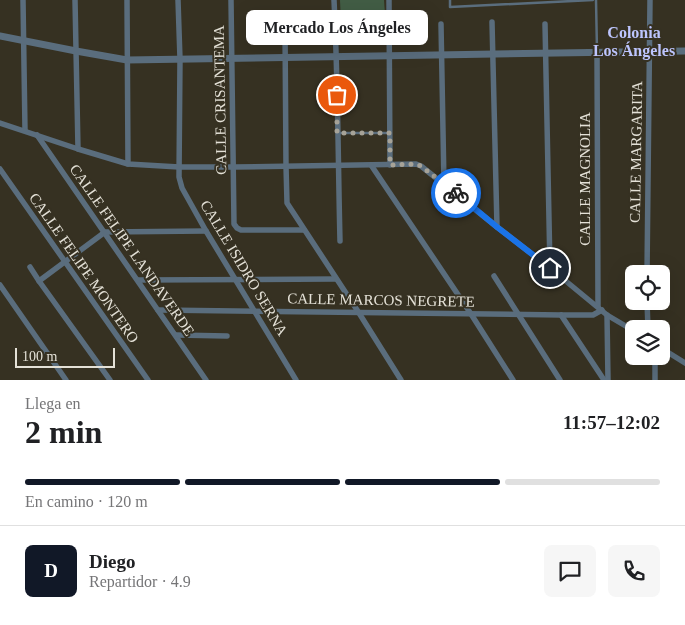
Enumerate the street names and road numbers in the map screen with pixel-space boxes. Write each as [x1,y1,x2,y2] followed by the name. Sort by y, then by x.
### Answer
[211,25,229,175] street label: CALLE CRISANTEMA
[627,81,645,223] street label: CALLE MARGARITA
[577,112,593,246] street label: CALLE MAGNOLIA
[66,161,198,339] street label: CALLE FELIPE LANDAVERDE
[26,190,142,346] street label: CALLE FELIPE MONTERO
[197,197,291,339] street label: CALLE ISIDRO SERNA
[287,290,475,310] street label: CALLE MARCOS NEGRETE

